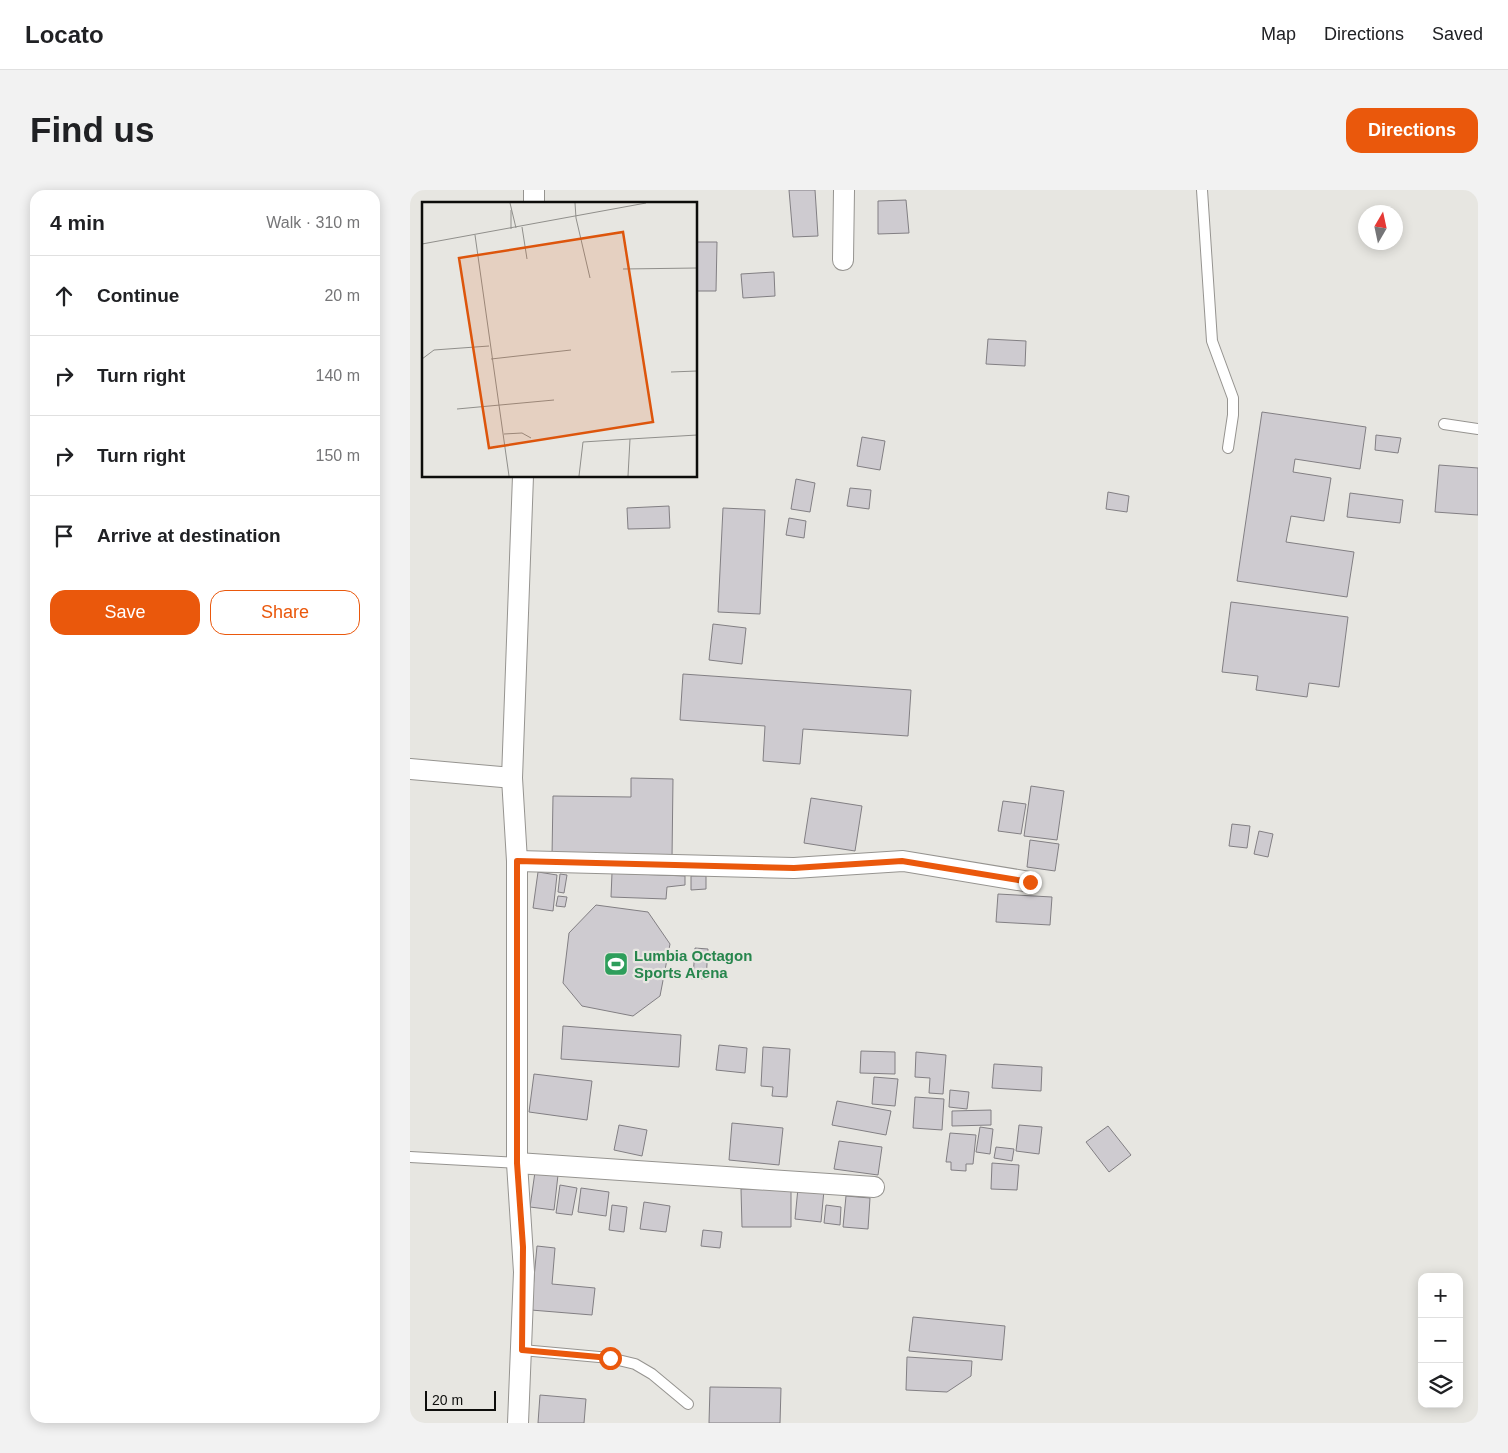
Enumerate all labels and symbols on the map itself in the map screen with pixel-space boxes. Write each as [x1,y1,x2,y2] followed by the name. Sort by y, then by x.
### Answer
[422,202,698,478] inset map
[1358,205,1403,250] north arrow
[1019,871,1042,894] route end
[634,947,752,981] place label: Lumbia Octagon Sports Arena
[603,951,629,977] sports icon: Lumbia Octagon Sports Arena
[599,1347,622,1370] route start
[425,1388,496,1411] scale bar

